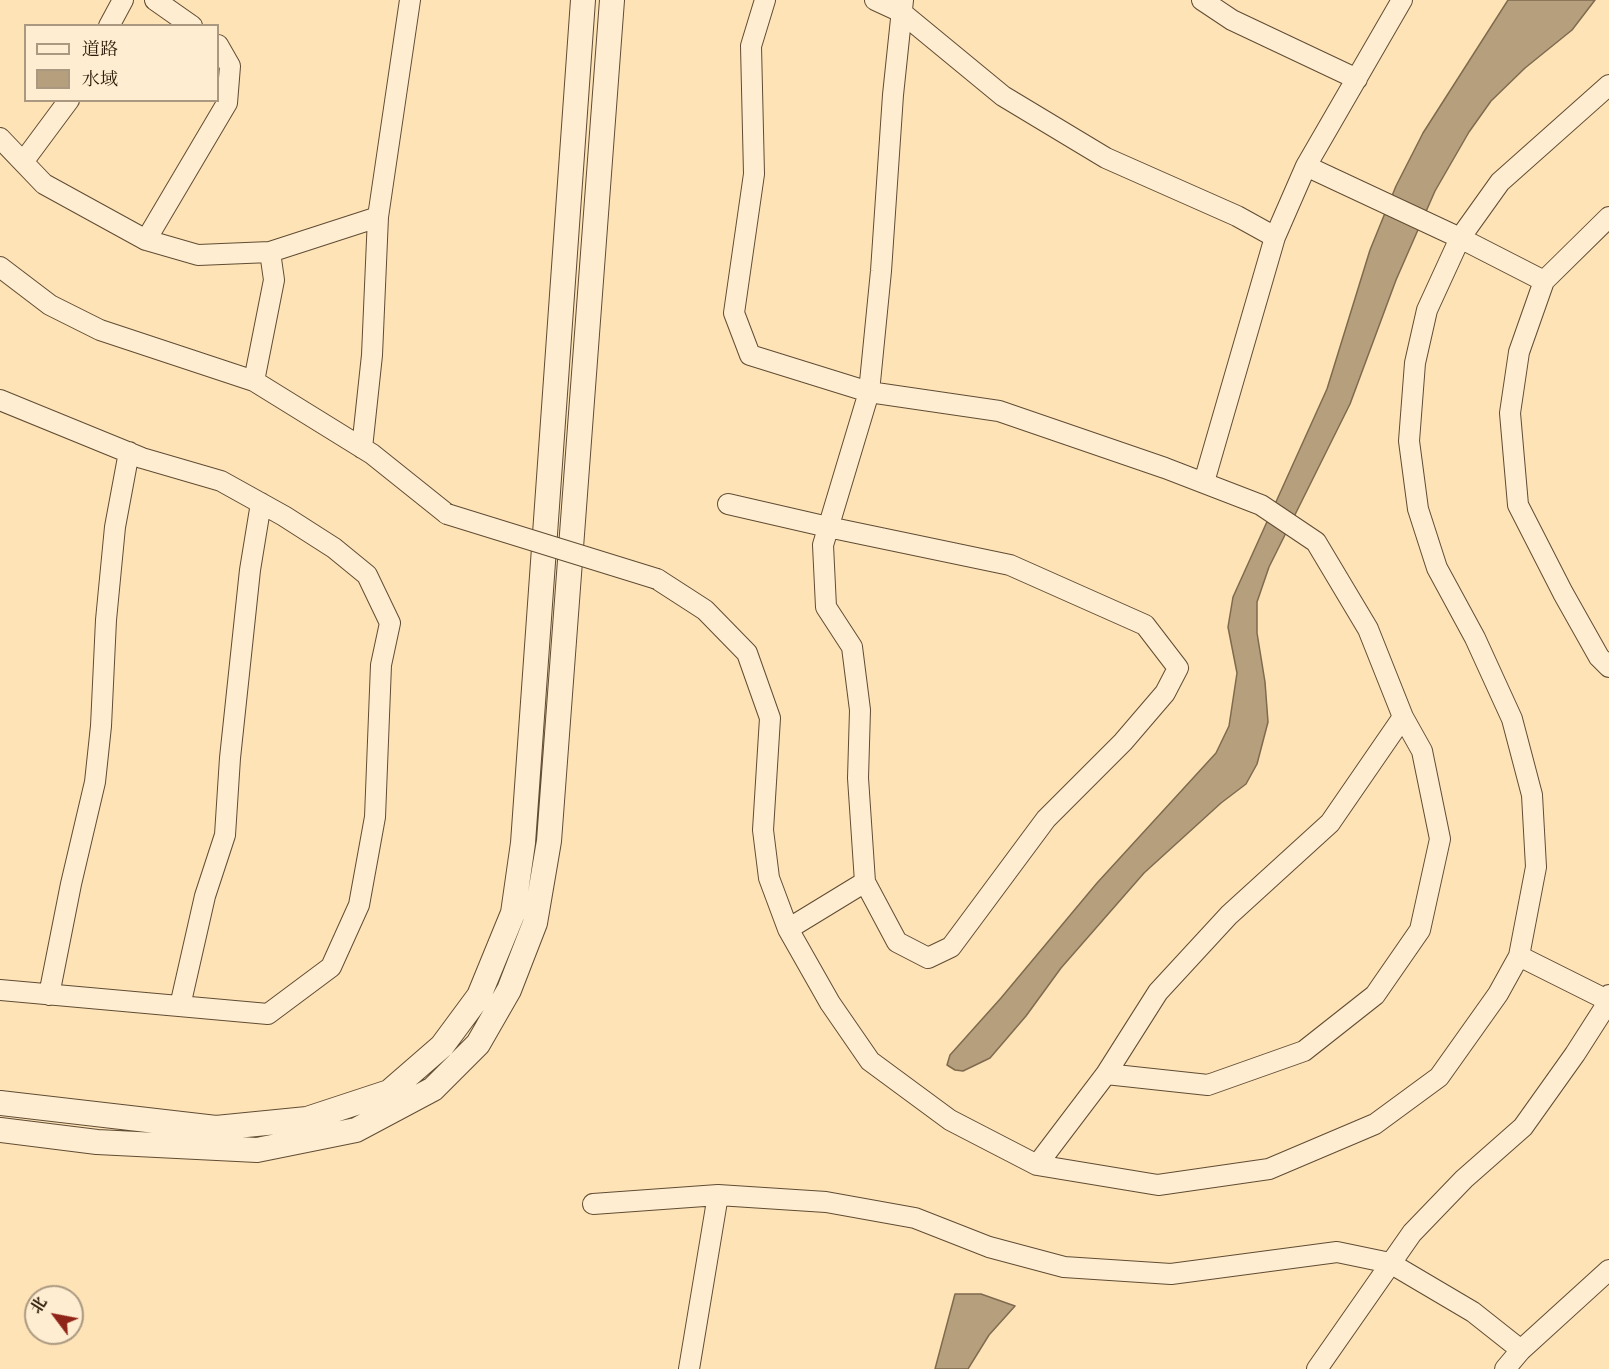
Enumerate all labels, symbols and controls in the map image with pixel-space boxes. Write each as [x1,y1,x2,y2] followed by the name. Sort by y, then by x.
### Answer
[24,24,219,102] legend
[82,38,118,64] text: 道路
[82,68,118,94] text: 水域
[24,1285,84,1345] north arrow
[26,1293,54,1319] text: 北

